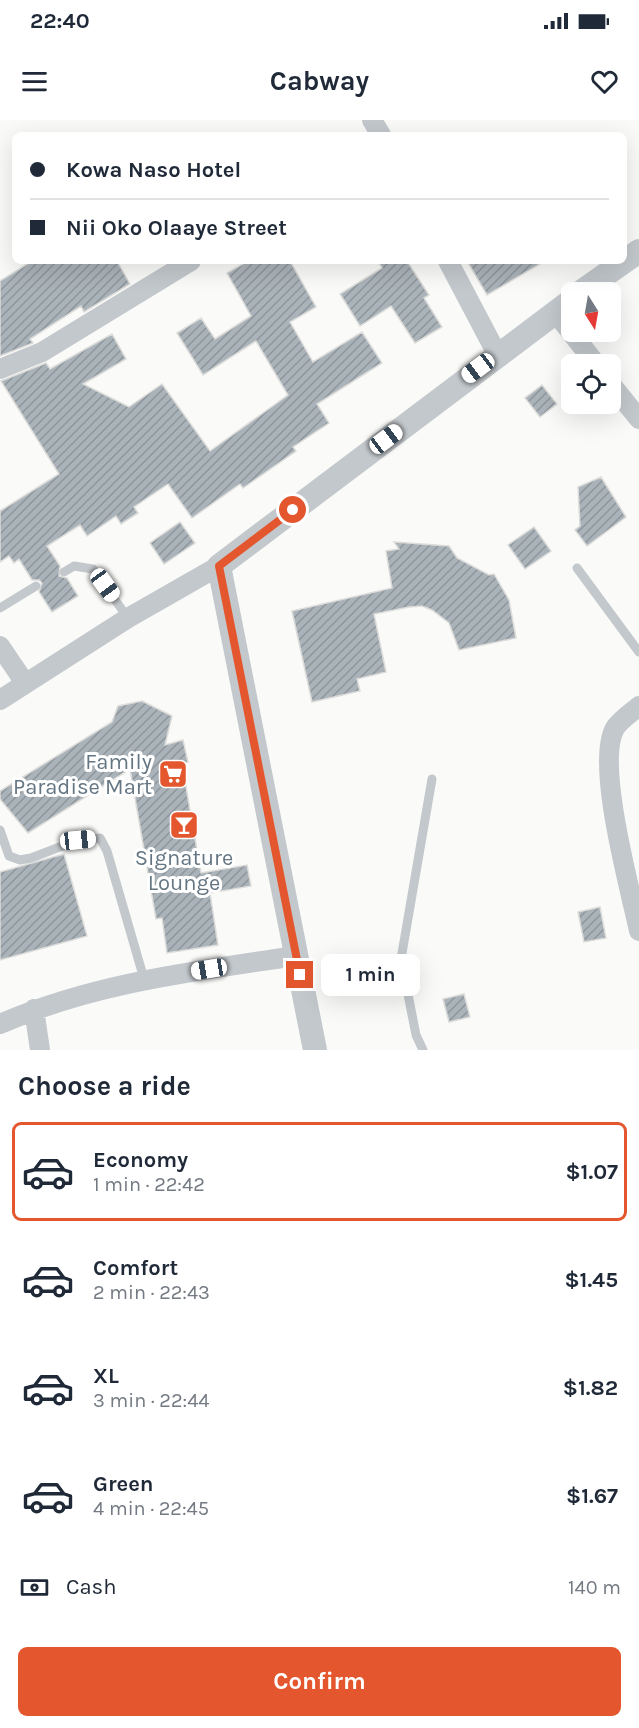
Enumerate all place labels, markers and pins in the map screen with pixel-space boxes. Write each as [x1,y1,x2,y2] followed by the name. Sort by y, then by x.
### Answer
[13,749,152,800] place label: Family Paradise Mart
[157,758,189,790] supermarket icon: Family Paradise Mart
[168,809,200,841] bar icon: Signature Lounge
[135,845,233,896] place label: Signature Lounge

